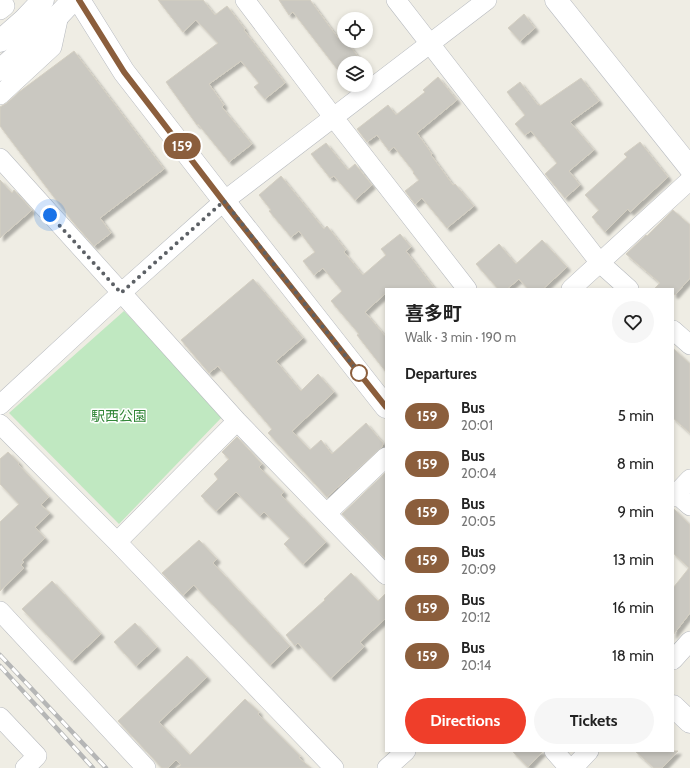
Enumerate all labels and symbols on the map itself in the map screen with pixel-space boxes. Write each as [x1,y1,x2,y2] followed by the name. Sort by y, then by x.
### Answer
[159,133,205,159] line badge: 159
[40,205,60,225] your location
[350,364,368,382] unlabelled marker
[91,407,147,425] park label: 駅西公園

